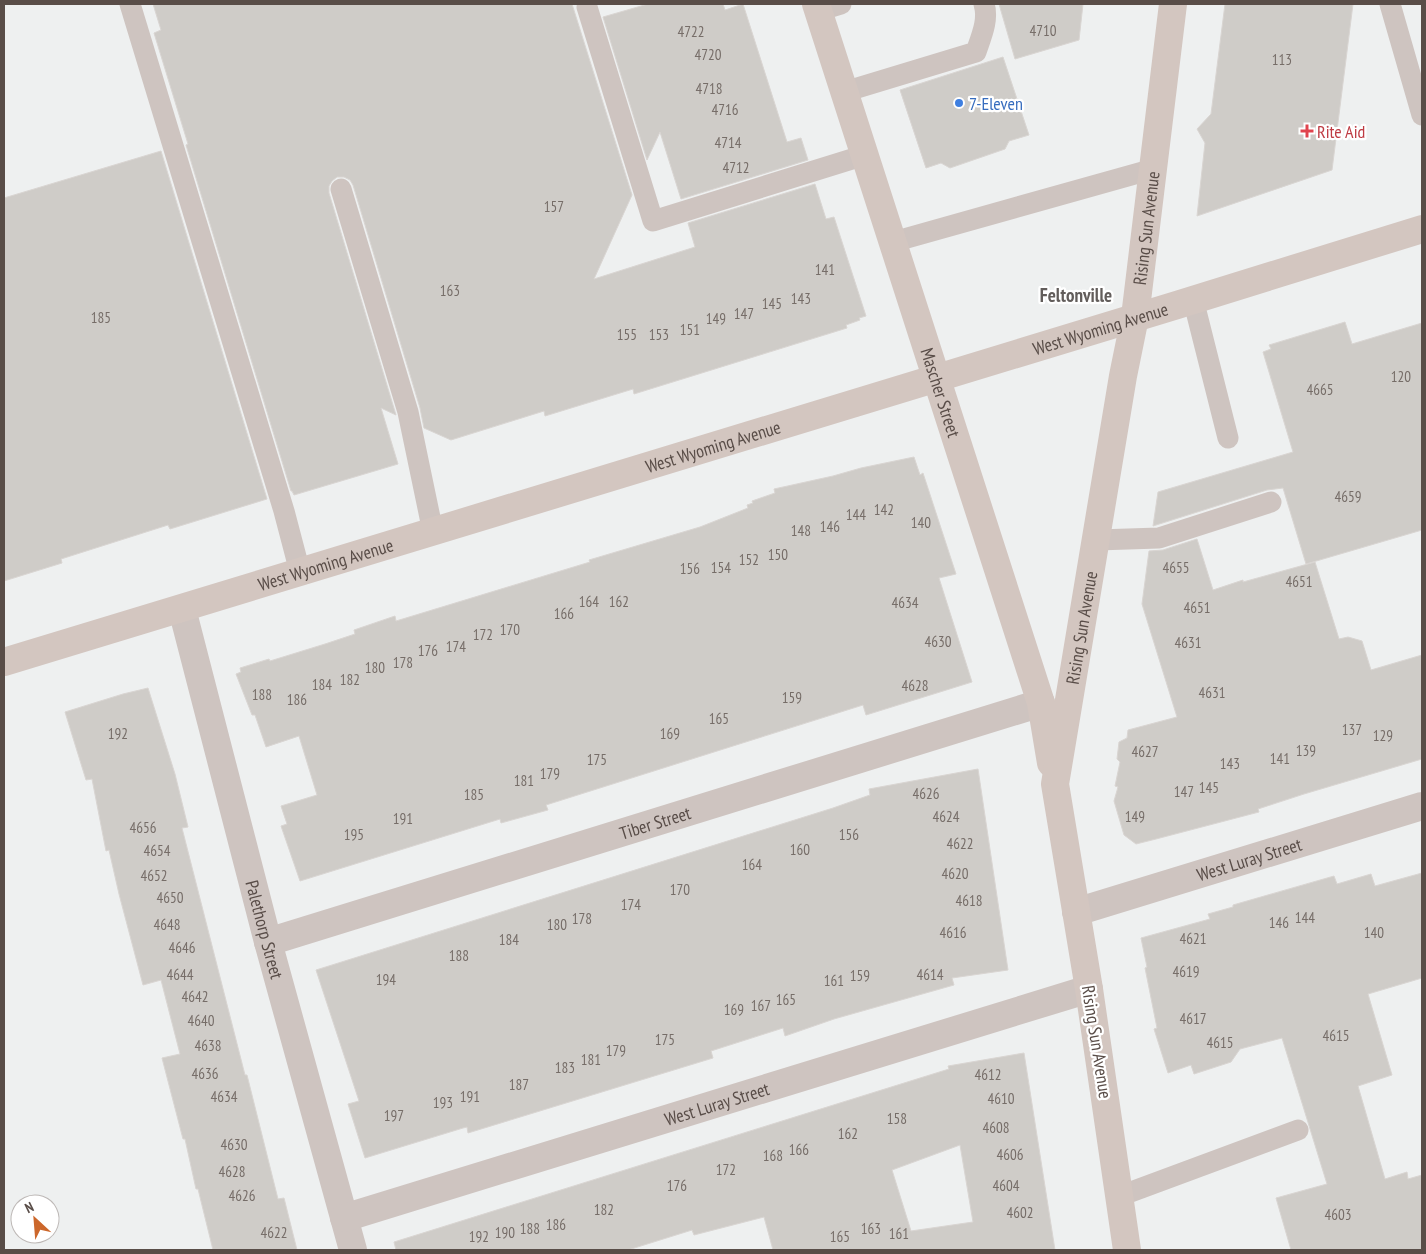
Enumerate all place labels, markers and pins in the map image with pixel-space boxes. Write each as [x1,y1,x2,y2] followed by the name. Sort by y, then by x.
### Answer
[969,92,1023,115] place label: 7-Eleven
[953,97,965,109] marker: 7-Eleven
[1317,120,1365,143] place label: Rite Aid
[1301,125,1313,137] marker: Rite Aid

